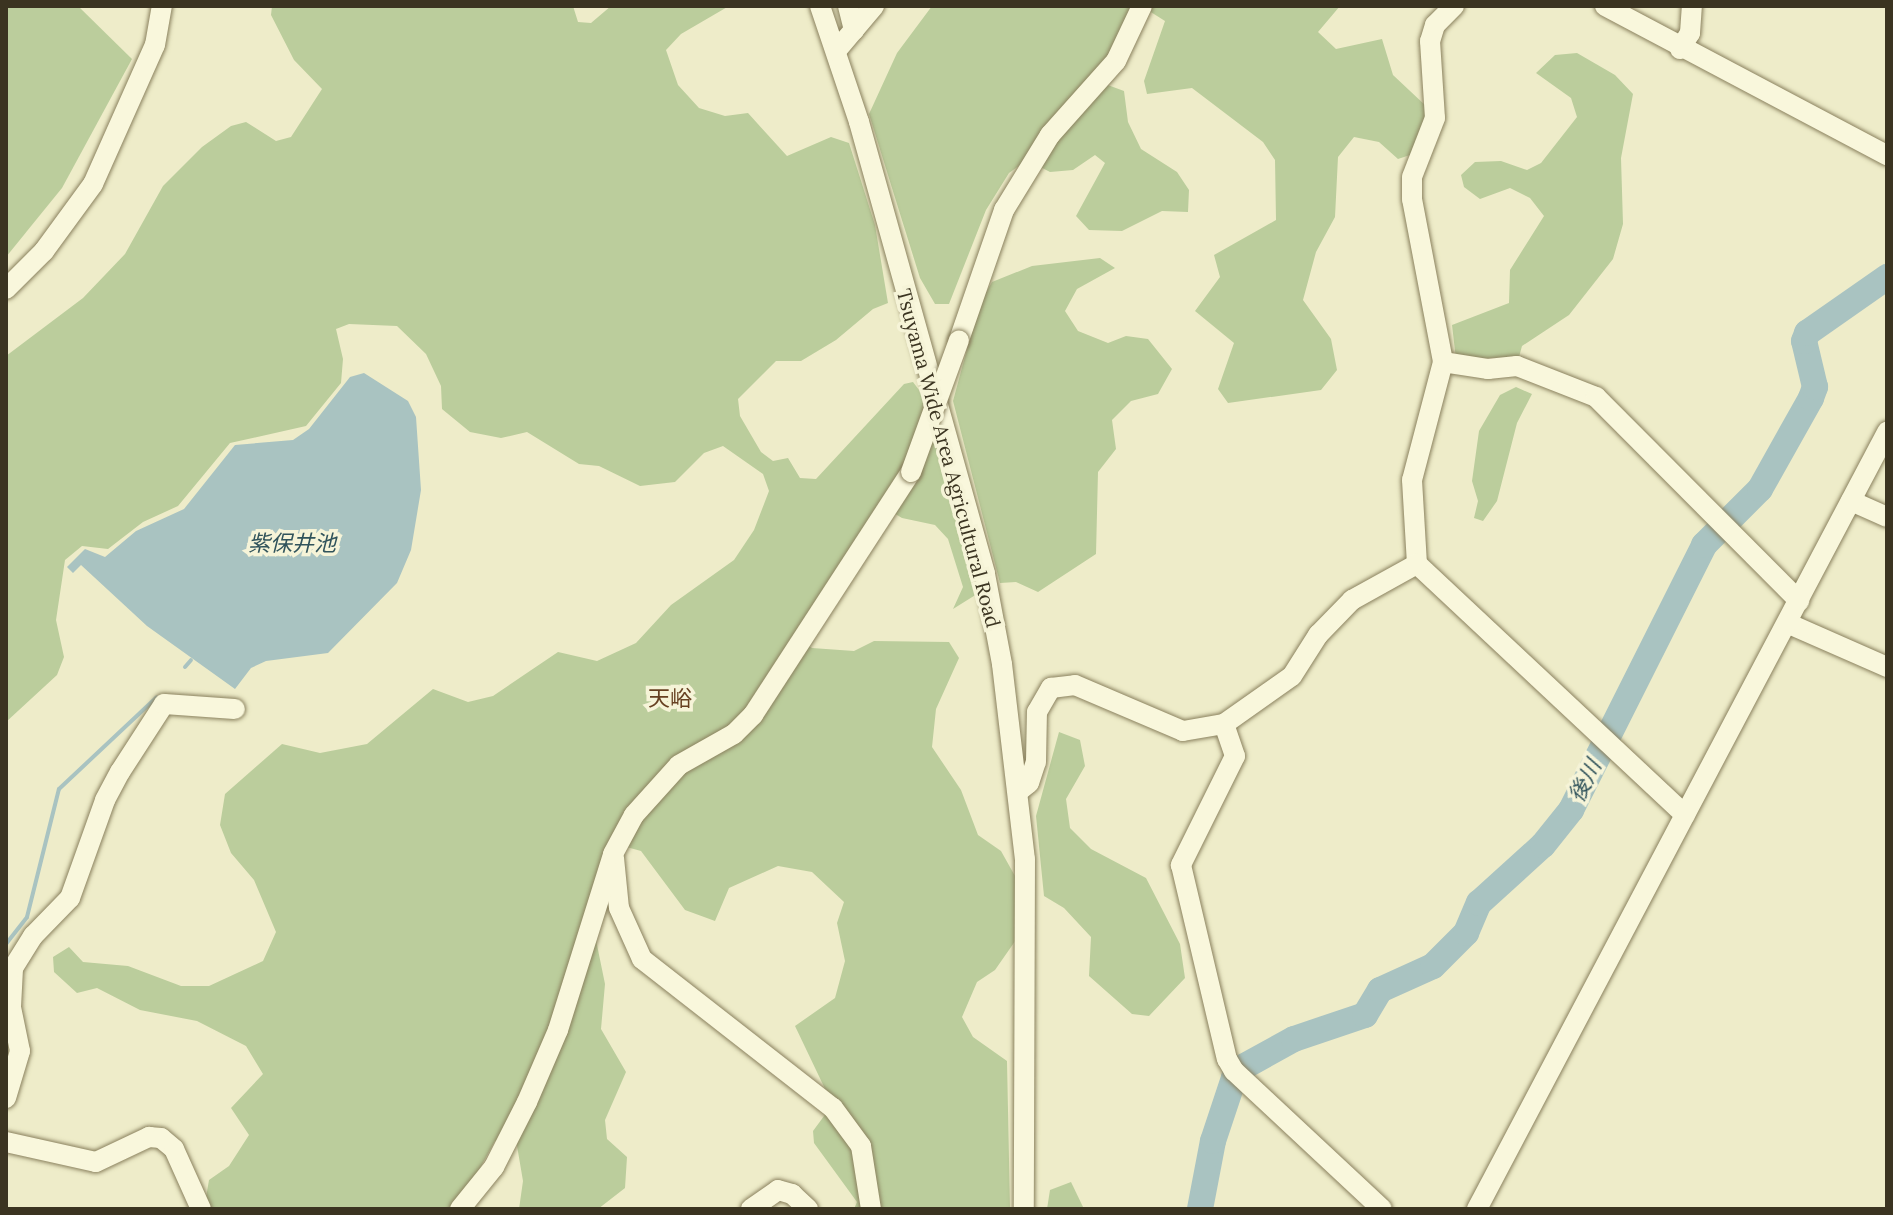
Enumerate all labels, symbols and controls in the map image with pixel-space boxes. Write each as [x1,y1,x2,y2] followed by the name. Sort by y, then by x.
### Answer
[892,286,1006,630] street label: Tsuyama Wide Area Agricultural Road
[248,531,336,557] water label: 紫保井池
[648,686,692,712] district label: 天峪
[1563,755,1607,807] water label: 後川

